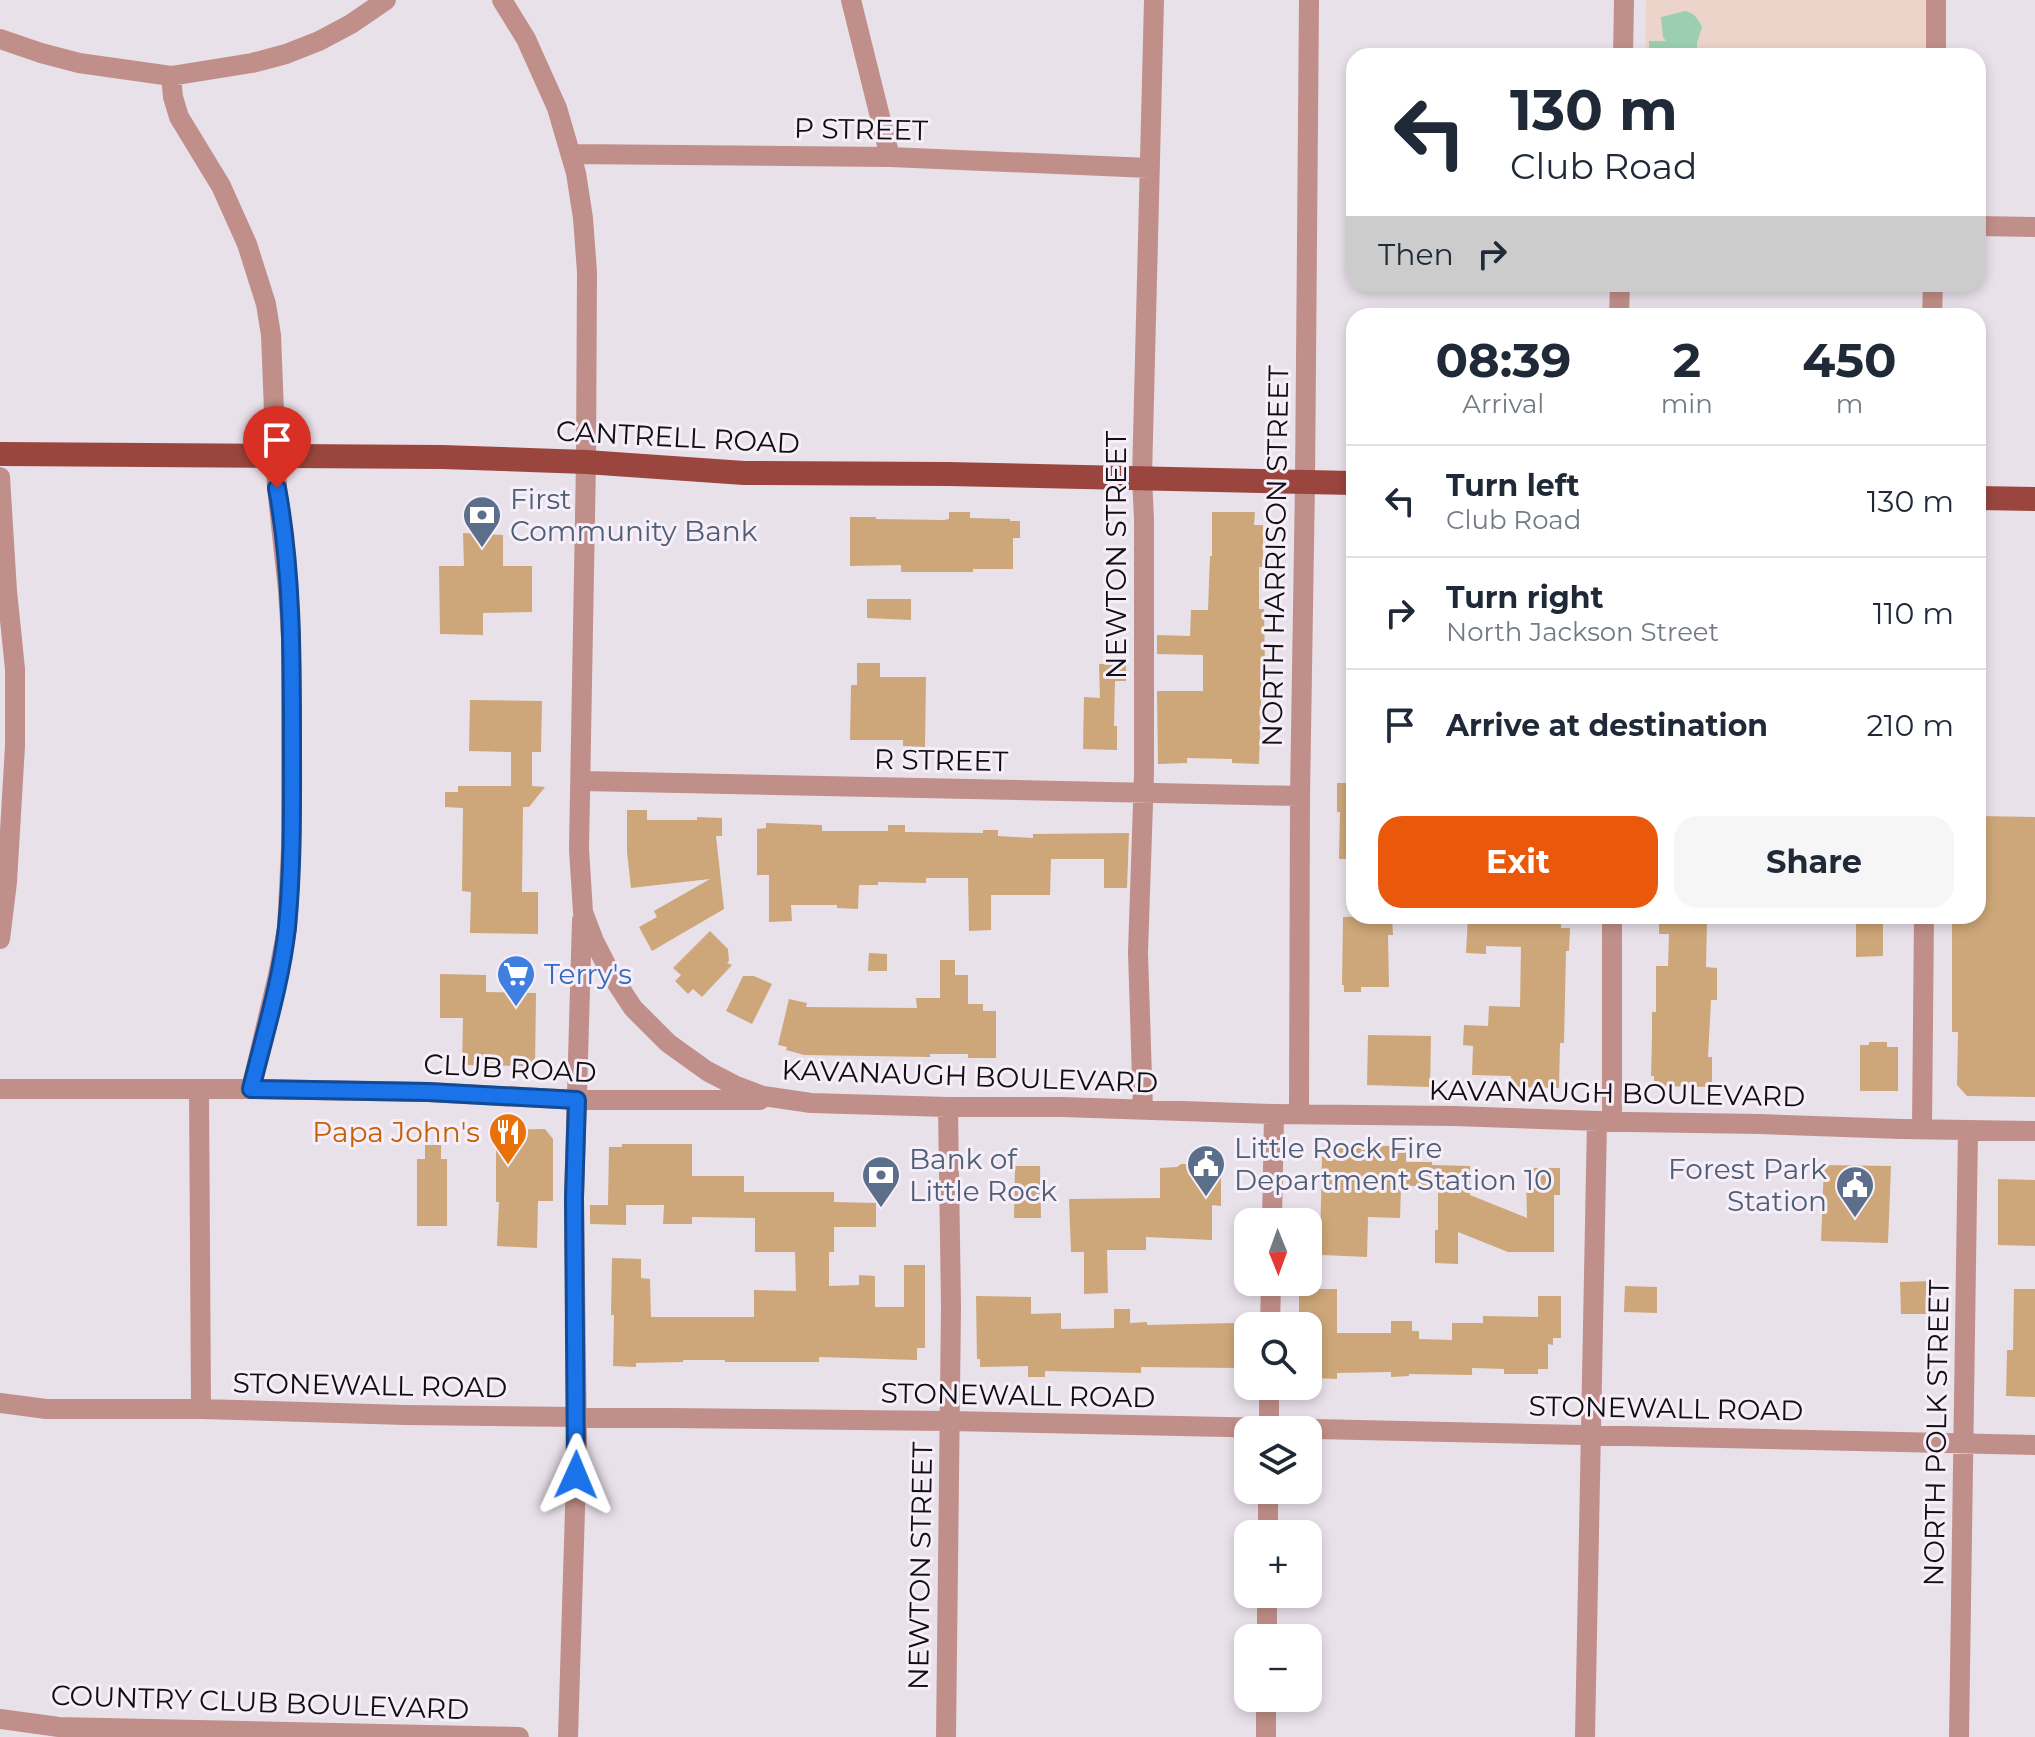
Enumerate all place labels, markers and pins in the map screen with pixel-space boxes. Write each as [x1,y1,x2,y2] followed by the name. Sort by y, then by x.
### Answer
[243,406,311,488] pin
[510,482,758,548] place label: First Community Bank
[461,494,503,549] bank icon: First Community Bank
[495,953,537,1008] supermarket icon: Terry's
[544,957,632,991] place label: Terry's
[487,1111,529,1166] restaurant icon: Papa John's
[312,1115,480,1149] place label: Papa John's
[1234,1131,1553,1197] place label: Little Rock Fire Department Station 10
[909,1142,1057,1208] place label: Bank of Little Rock
[1185,1143,1227,1198] public building icon: Little Rock Fire Department Station 10
[1668,1152,1827,1218] place label: Forest Park Station
[860,1154,902,1209] bank icon: Bank of Little Rock
[1834,1164,1876,1219] public building icon: Forest Park Station

